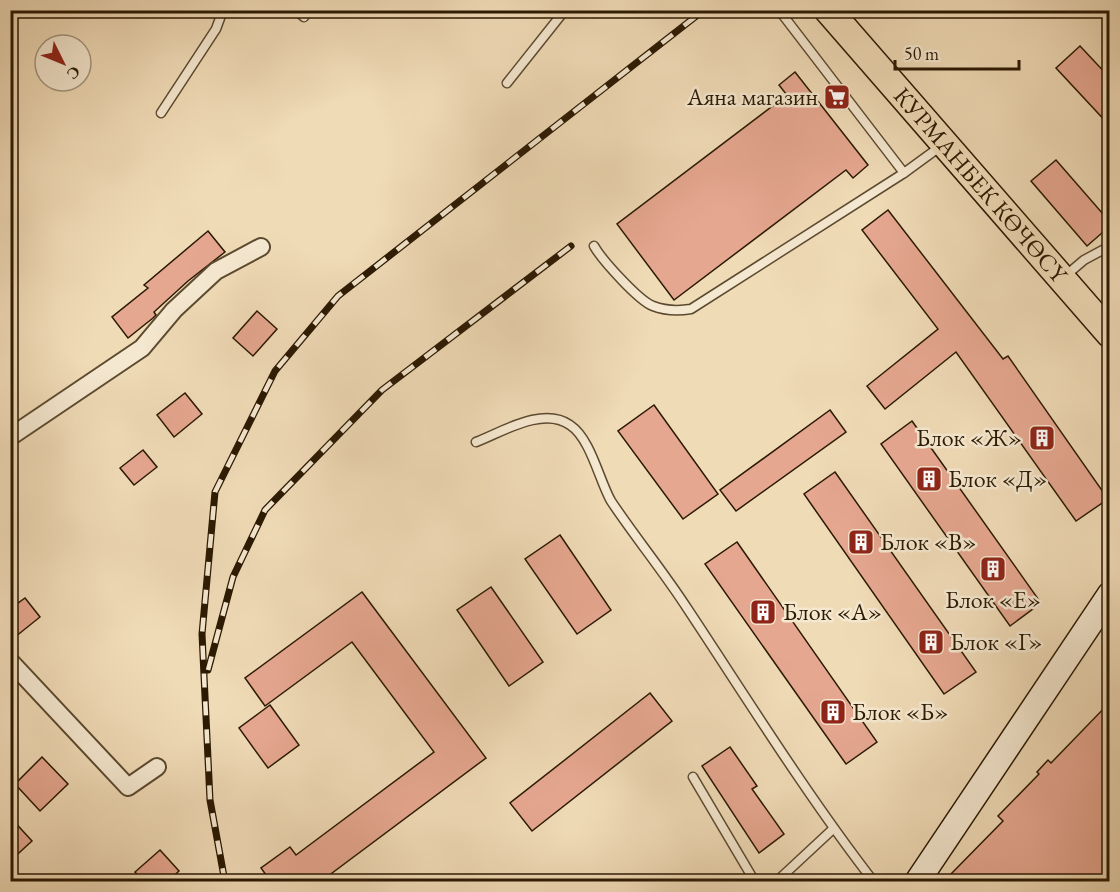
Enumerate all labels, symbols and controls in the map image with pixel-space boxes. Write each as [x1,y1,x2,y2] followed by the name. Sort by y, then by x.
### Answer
[33,33,93,93] north arrow
[895,33,1020,71] scale bar
[904,42,939,65] text: 50 m
[62,62,85,84] text: С
[686,81,818,112] place label: Аяна магазин
[887,81,1075,290] street label: КУРМАНБЕК КӨЧӨСҮ
[822,82,852,112] supermarket icon: Аяна магазин
[916,422,1022,453] place label: Блок «Ж»
[1027,423,1057,453] building icon: Блок «Ж»
[948,463,1047,494] place label: Блок «Д»
[914,464,944,494] building icon: Блок «Д»
[880,526,976,557] place label: Блок «В»
[846,527,876,557] building icon: Блок «В»
[978,554,1008,584] building icon: Блок «Е»
[945,584,1041,615] place label: Блок «Е»
[783,596,882,627] place label: Блок «А»
[748,597,778,627] building icon: Блок «А»
[950,626,1043,657] place label: Блок «Г»
[916,627,946,657] building icon: Блок «Г»
[852,696,948,727] place label: Блок «Б»
[818,697,848,727] building icon: Блок «Б»

